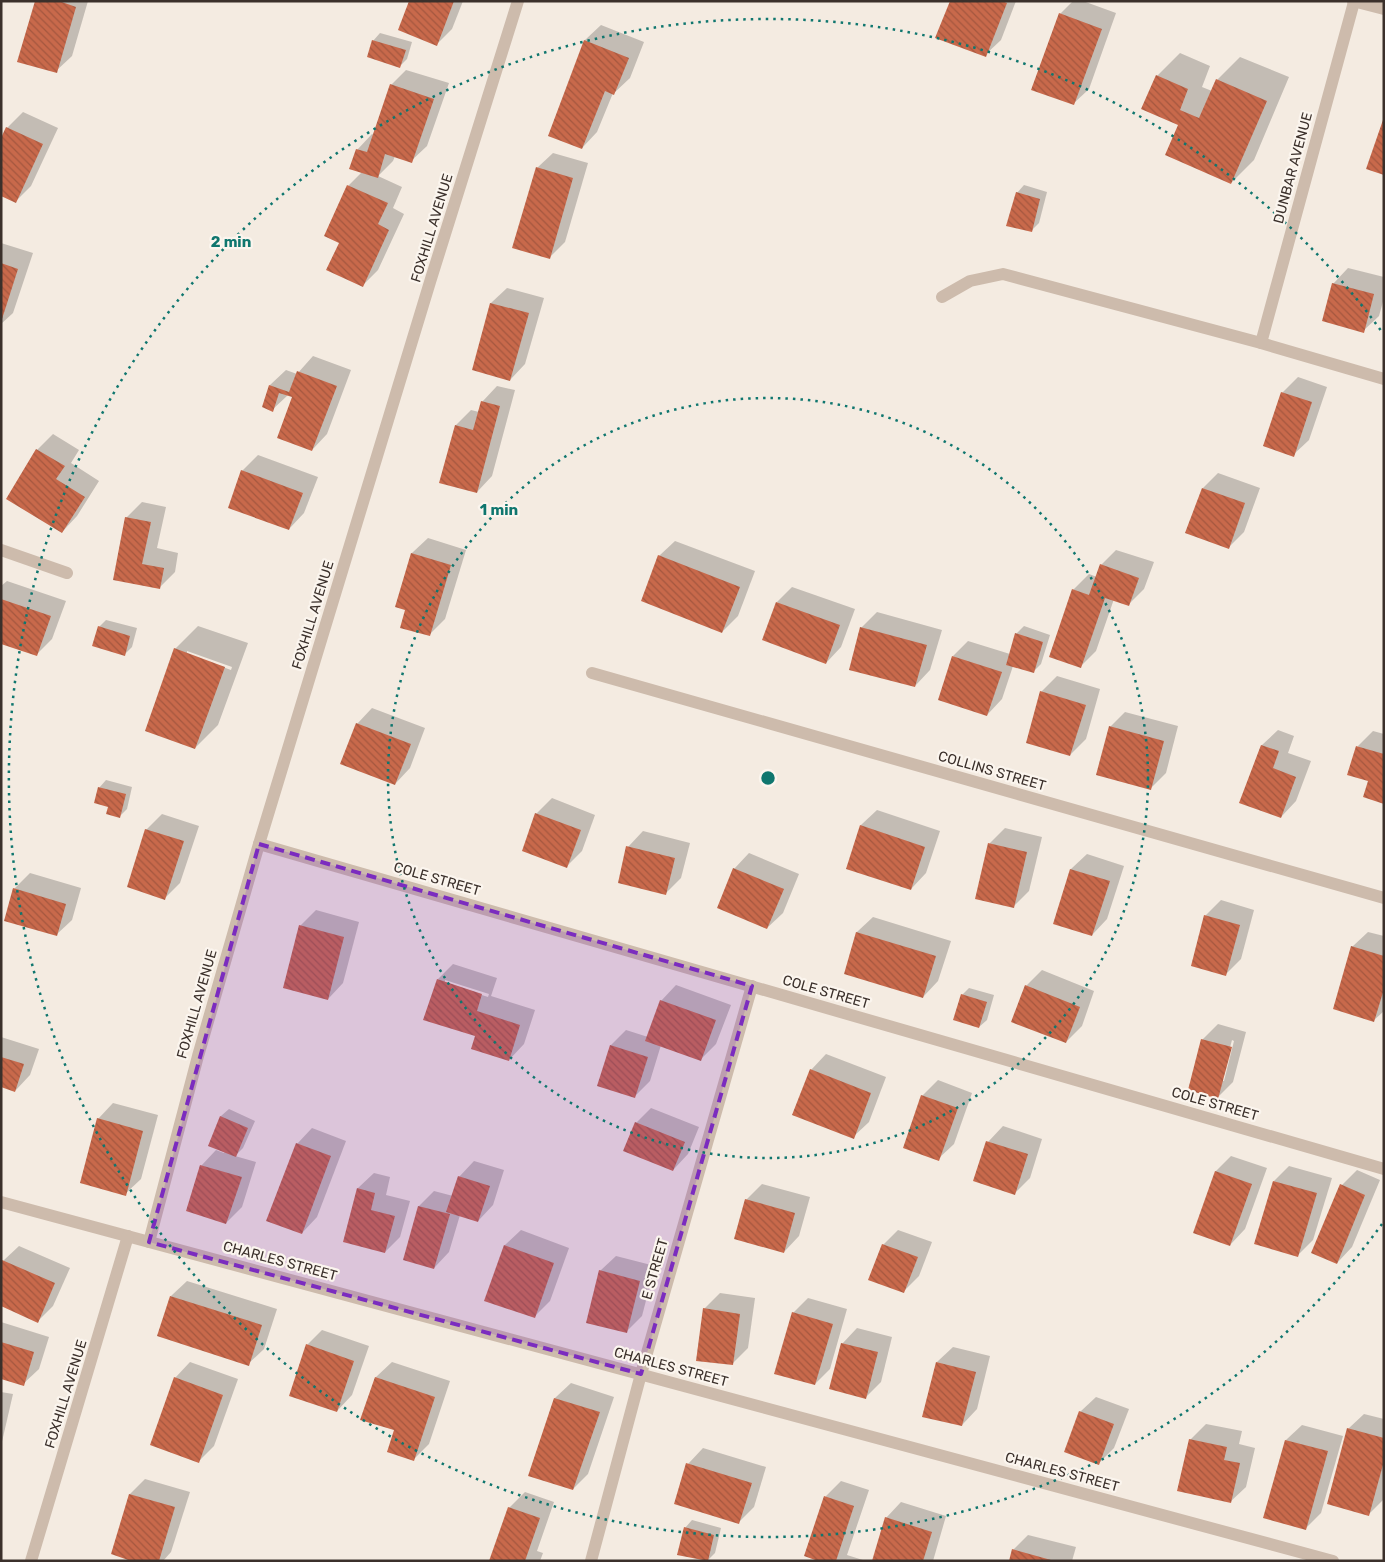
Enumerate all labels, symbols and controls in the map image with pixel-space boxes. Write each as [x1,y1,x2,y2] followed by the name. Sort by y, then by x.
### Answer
[1270,111,1316,225] street label: DUNBAR AVENUE
[407,172,457,284] street label: FOXHILL AVENUE
[211,233,251,251] text: 2 min
[480,501,518,519] text: 1 min
[288,559,338,671] street label: FOXHILL AVENUE
[936,748,1048,794] street label: COLLINS STREET
[759,769,777,787] centre of rings
[392,858,482,900] street label: COLE STREET
[173,947,221,1061] street label: FOXHILL AVENUE
[781,971,871,1013] street label: COLE STREET
[1170,1083,1260,1125] street label: COLE STREET
[638,1236,672,1302] street label: E STREET
[221,1238,339,1284] street label: CHARLES STREET
[41,1338,91,1450] street label: FOXHILL AVENUE
[612,1344,730,1390] street label: CHARLES STREET
[1003,1449,1121,1495] street label: CHARLES STREET

